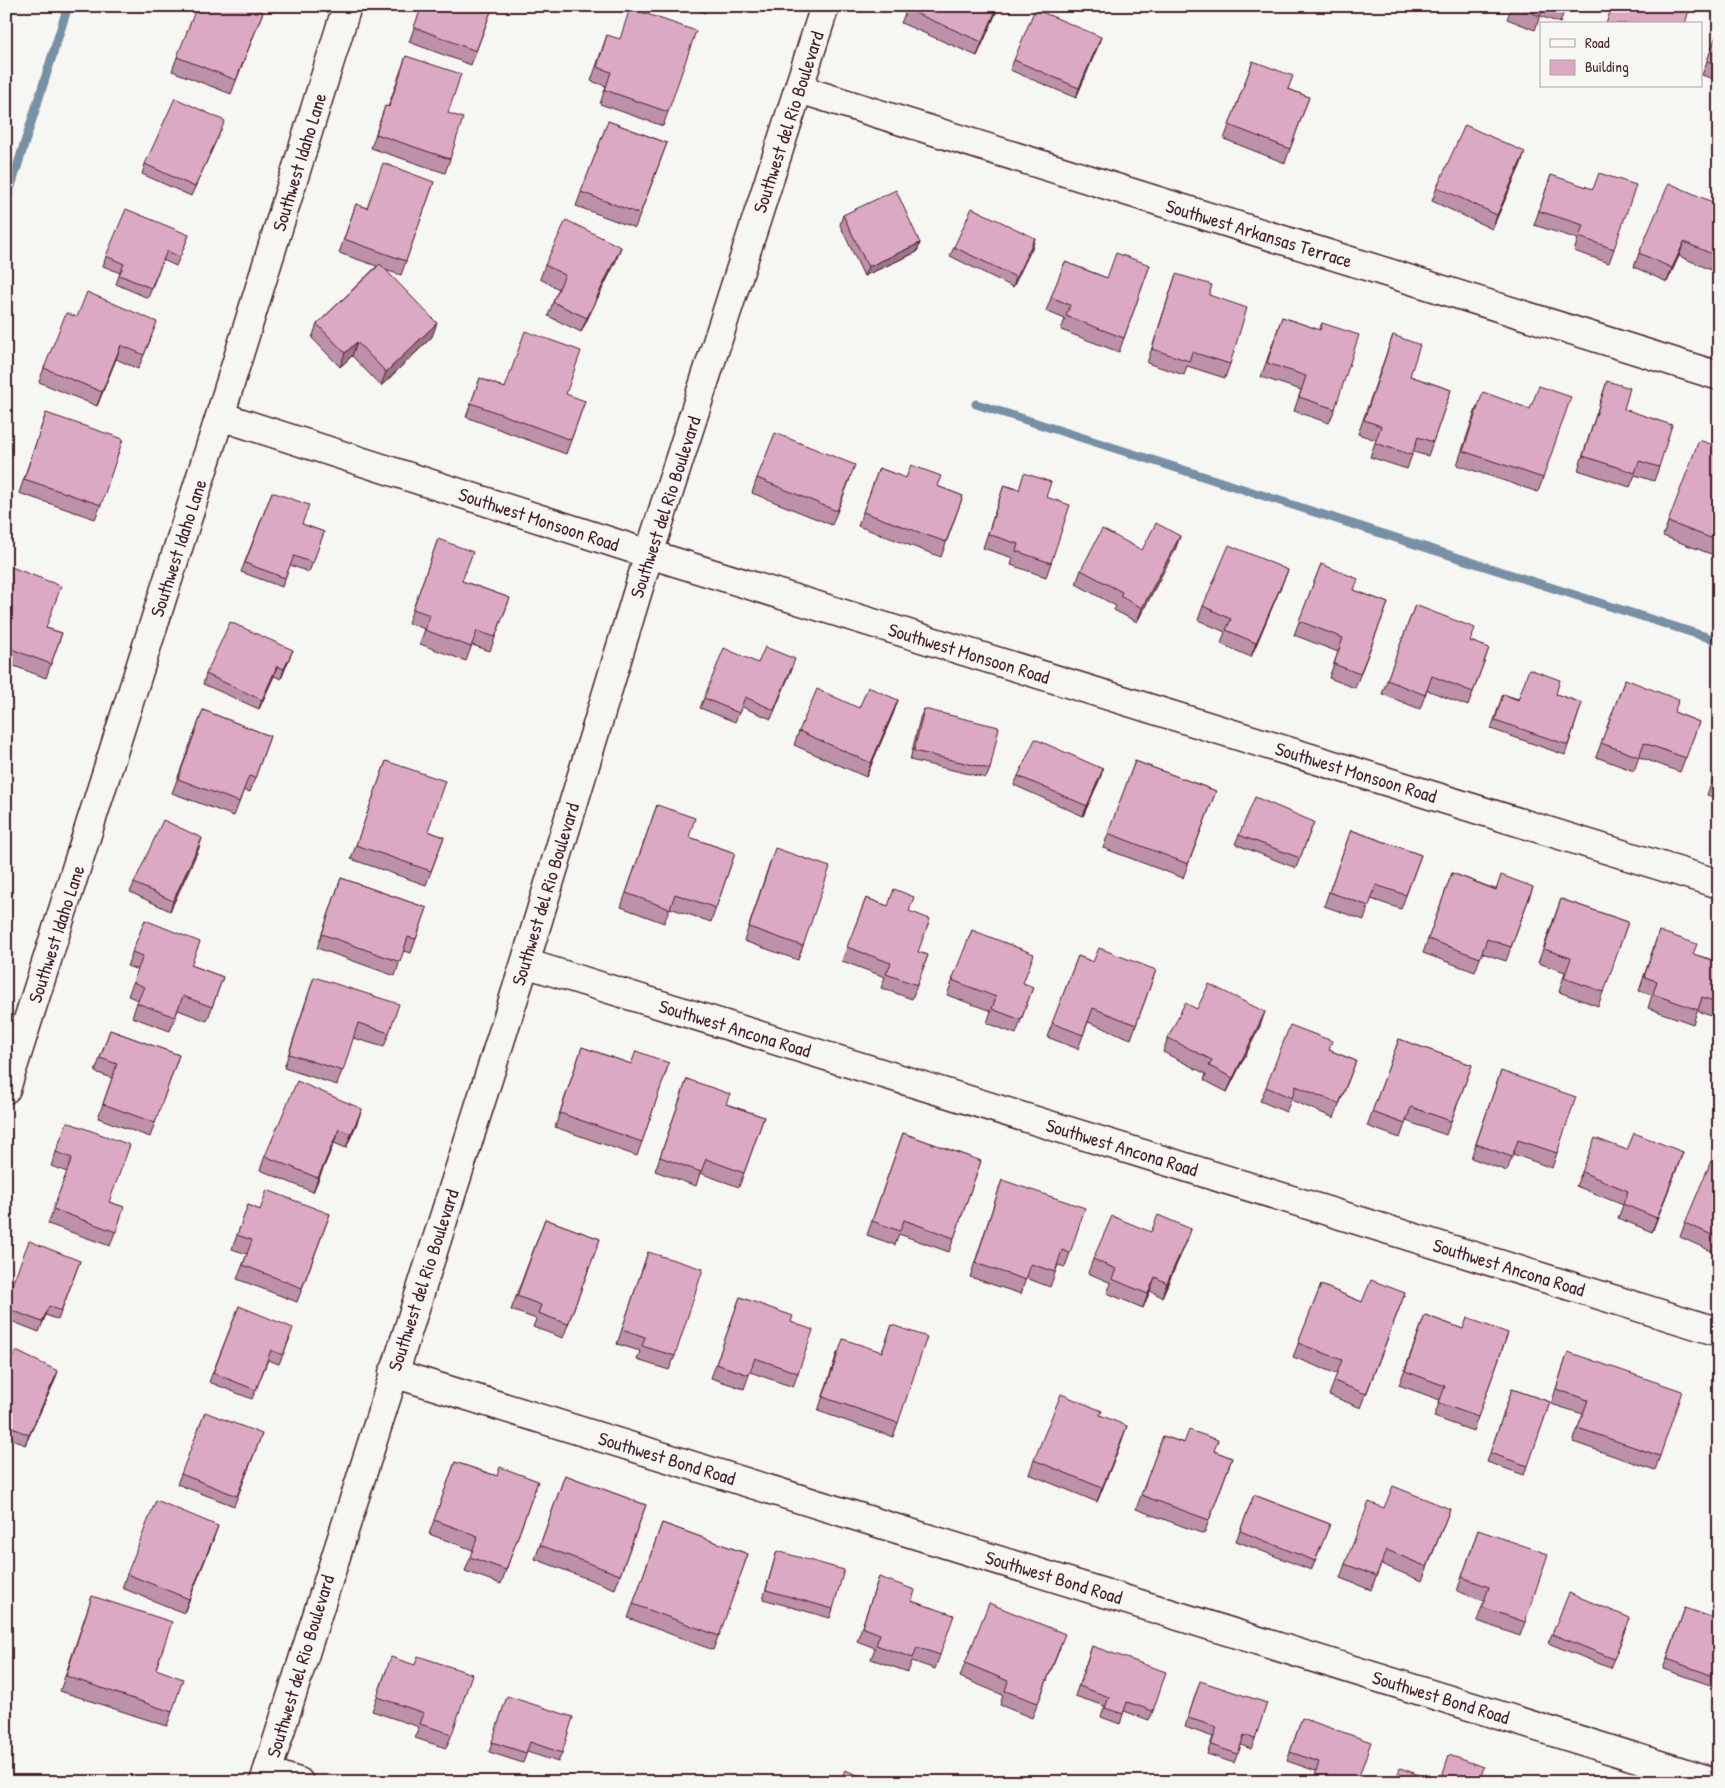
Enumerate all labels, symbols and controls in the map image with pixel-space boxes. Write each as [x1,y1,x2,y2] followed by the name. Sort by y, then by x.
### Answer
[1540,22,1702,88] legend
[746,27,830,216] street label: Southwest del Rio Boulevard
[1585,32,1610,53] text: Road
[1585,56,1629,77] text: Building
[266,89,332,234] street label: Southwest Idaho Lane
[1163,192,1356,274] street label: Southwest Arkansas Terrace
[623,412,707,601] street label: Southwest del Rio Boulevard
[144,476,213,620] street label: Southwest Idaho Lane
[455,481,623,557] street label: Southwest Monsoon Road
[885,616,1053,690] street label: Southwest Monsoon Road
[1272,735,1440,809] street label: Southwest Monsoon Road
[505,799,585,988] street label: Southwest del Rio Boulevard
[22,862,91,1006] street label: Southwest Idaho Lane
[656,993,815,1064] street label: Southwest Ancona Road
[1043,1112,1202,1183] street label: Southwest Ancona Road
[381,1185,465,1374] street label: Southwest del Rio Boulevard
[1430,1232,1589,1303] street label: Southwest Ancona Road
[595,1425,739,1491] street label: Southwest Bond Road
[982,1544,1126,1610] street label: Southwest Bond Road
[260,1571,340,1760] street label: Southwest del Rio Boulevard
[1369,1664,1513,1730] street label: Southwest Bond Road

